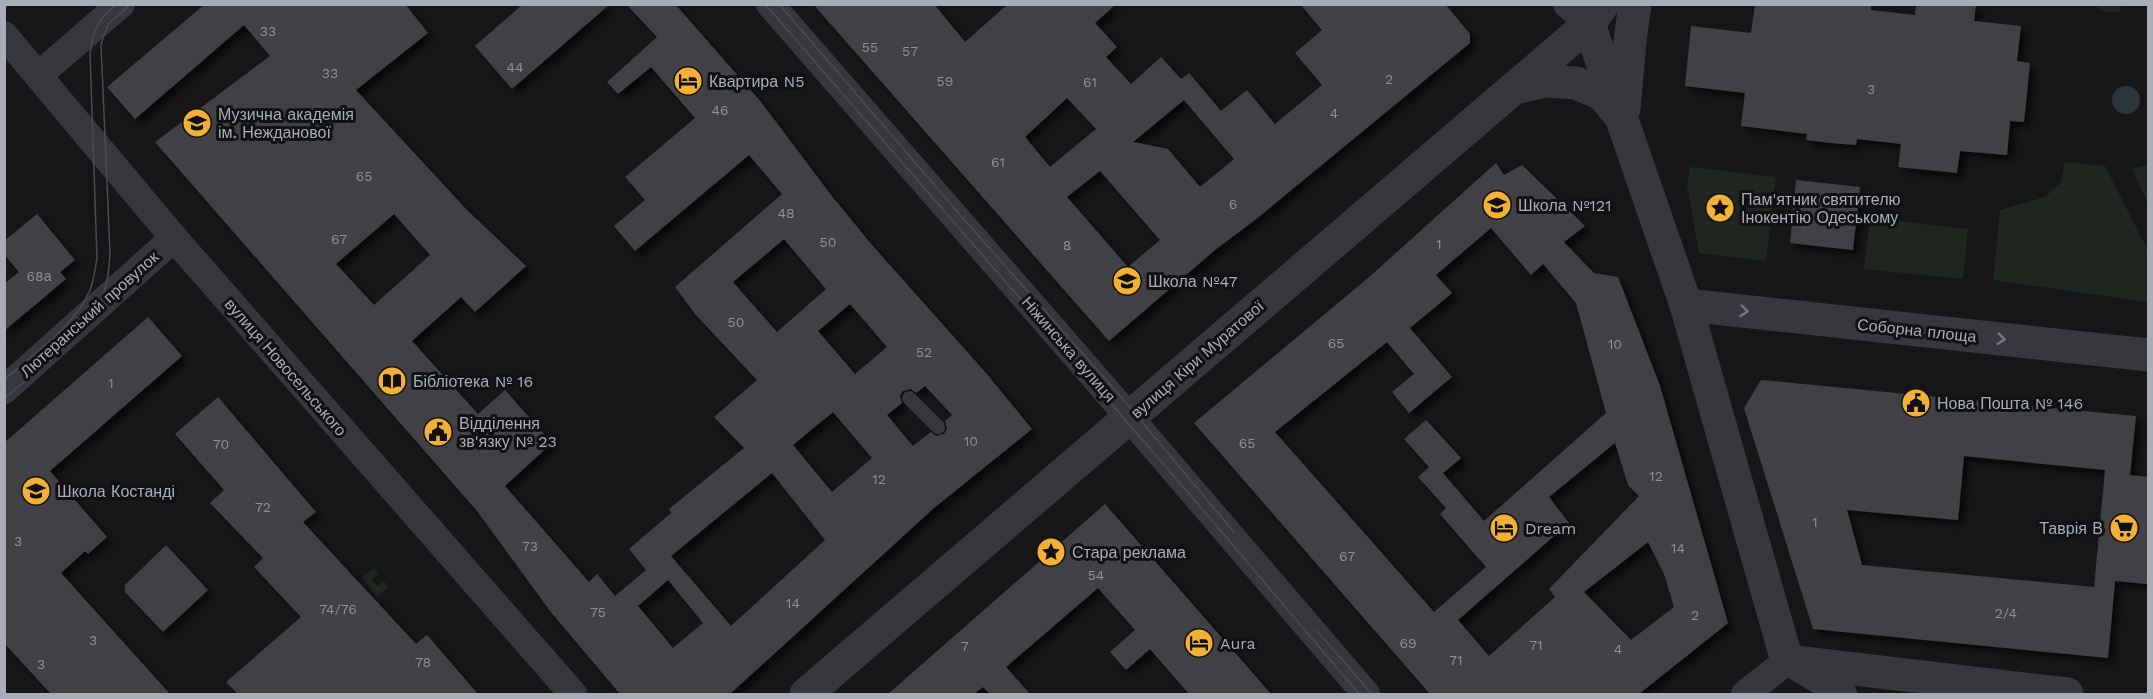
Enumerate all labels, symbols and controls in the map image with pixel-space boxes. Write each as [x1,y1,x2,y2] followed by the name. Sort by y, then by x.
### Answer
[260,23,276,39] house number: 33
[862,39,878,55] house number: 55
[902,43,918,59] house number: 57
[506,59,524,75] house number: 44
[322,65,338,81] house number: 33
[672,65,704,97] hotel icon: Квартира N5
[1385,71,1393,87] house number: 2
[709,72,805,91] place label: Квартира N5
[937,73,953,89] house number: 59
[1083,74,1097,90] house number: 61
[1867,81,1875,97] house number: 3
[711,102,729,118] house number: 46
[218,105,354,142] place label: Музична академія ім. Нежданової
[1330,105,1338,121] house number: 4
[181,107,213,139] school or university icon: Музична академія ім. Нежданової
[991,154,1005,170] house number: 61
[356,168,372,184] house number: 65
[1481,189,1513,221] school or university icon: Школа №121
[1741,190,1900,227] place label: Пам'ятник святителю Інокентію Одеському
[1704,192,1736,224] place icon: Пам'ятник святителю Інокентію Одеському
[1229,196,1237,212] house number: 6
[1518,196,1611,215] place label: Школа №121
[777,205,795,221] house number: 48
[331,231,347,247] house number: 67
[820,234,836,250] house number: 50
[1436,236,1442,252] house number: 1
[1063,237,1071,253] house number: 8
[16,247,163,381] street label: Лютеранський провулок
[1111,265,1143,297] school or university icon: Школа №47
[27,268,52,284] house number: 68а
[1148,272,1238,291] place label: Школа №47
[1018,293,1120,406] street label: Ніжинська вулиця
[221,295,351,440] street label: вулиця Новосельського
[1127,296,1268,422] street label: вулиця Кіри Муратової
[1739,304,1749,317] one-way arrow
[728,314,744,330] house number: 50
[1856,315,1978,346] street label: Соборна площа
[1996,332,2005,345] one-way arrow
[1328,335,1344,351] house number: 65
[1608,336,1622,352] house number: 10
[916,344,932,360] house number: 52
[376,365,408,397] library icon: Бібліотека № 16
[413,372,533,391] place label: Бібліотека № 16
[108,375,114,391] house number: 1
[1900,387,1932,419] public building icon: Нова Пошта № 146
[1937,394,2083,413] place label: Нова Пошта № 146
[459,414,557,451] place label: Відділення зв'язку № 23
[422,416,454,448] public building icon: Відділення зв'язку № 23
[964,433,978,449] house number: 10
[1239,435,1255,451] house number: 65
[213,436,229,452] house number: 70
[1649,468,1663,484] house number: 12
[872,471,886,487] house number: 12
[20,475,52,507] school or university icon: Школа Костанді
[57,482,175,501] place label: Школа Костанді
[255,499,271,515] house number: 72
[1488,512,1520,544] hotel icon: Dream
[2108,512,2140,544] supermarket icon: Таврія В
[1812,514,1818,530] house number: 1
[1525,519,1576,538] place label: Dream
[2039,519,2103,538] place label: Таврія В
[14,533,22,549] house number: 3
[1035,536,1067,568] place icon: Стара реклама
[522,538,538,554] house number: 73
[1671,540,1685,556] house number: 14
[1072,543,1186,562] place label: Стара реклама
[1339,548,1355,564] house number: 67
[1088,567,1104,583] house number: 54
[786,595,800,611] house number: 14
[319,601,357,617] house number: 74/76
[590,604,606,620] house number: 75
[1995,605,2017,621] house number: 2/4
[1691,607,1699,623] house number: 2
[1183,627,1215,659] hotel icon: Aura
[89,632,97,648] house number: 3
[1220,634,1256,653] place label: Aura
[1399,635,1417,651] house number: 69
[1529,637,1543,653] house number: 71
[961,638,969,654] house number: 7
[1614,641,1622,657] house number: 4
[1449,652,1463,668] house number: 71
[415,654,431,670] house number: 78
[37,656,45,672] house number: 3

